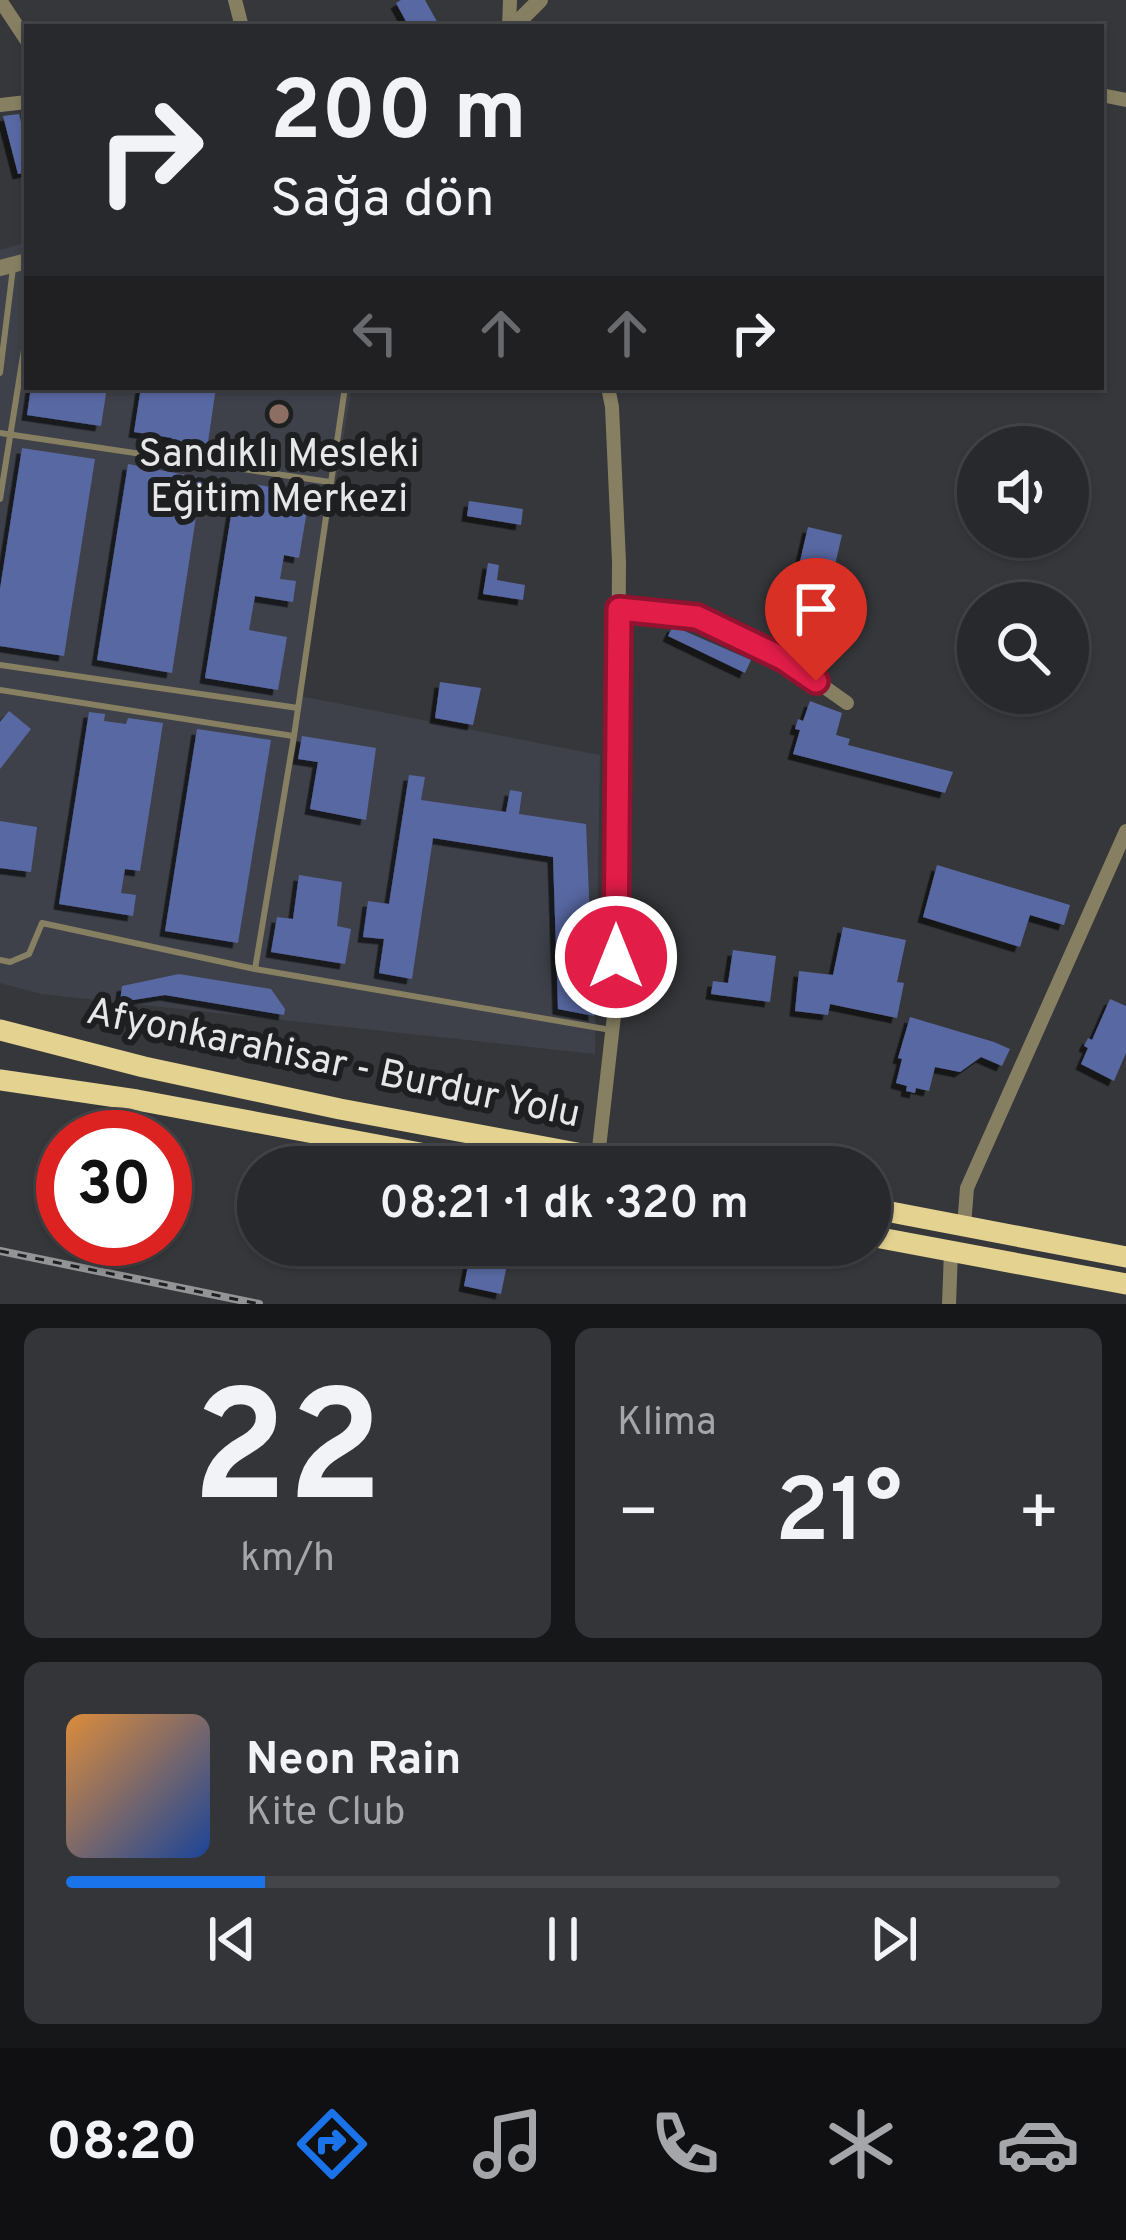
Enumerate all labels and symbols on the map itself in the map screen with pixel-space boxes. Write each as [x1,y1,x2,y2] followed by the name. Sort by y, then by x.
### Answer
[266,401,292,427] marker: Sandıklı Mesleki Eğitim Merkezi
[139,432,419,526] place label: Sandıklı Mesleki Eğitim Merkezi
[765,558,867,681] pin
[553,894,679,1020] position arrow
[82,989,584,1141] street label: Afyonkarahisar - Burdur Yolu
[36,1110,192,1266] speed limit sign: 30

